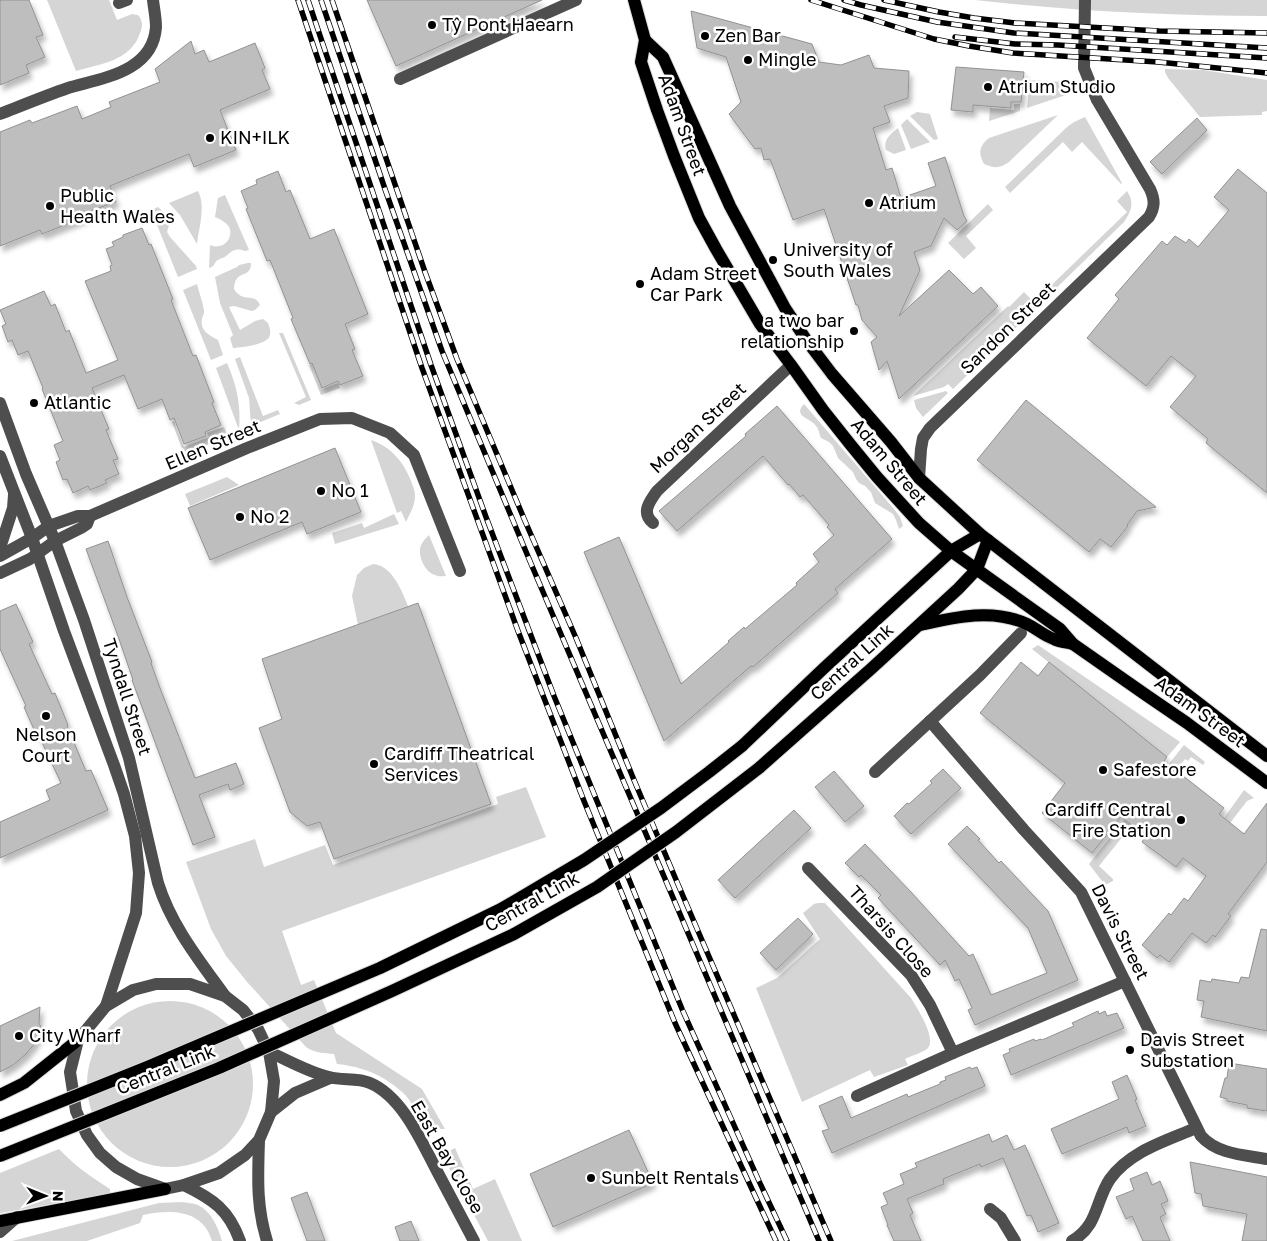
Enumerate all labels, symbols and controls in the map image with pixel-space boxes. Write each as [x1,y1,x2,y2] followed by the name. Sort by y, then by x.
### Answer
[442,13,574,35] place label: Tŷ Pont Haearn
[426,19,438,31] marker: Tŷ Pont Haearn
[715,24,781,46] place label: Zen Bar
[699,30,711,42] marker: Zen Bar
[758,48,816,70] place label: Mingle
[742,54,754,66] marker: Mingle
[654,71,712,179] street label: Adam Street
[998,75,1116,97] place label: Atrium Studio
[982,81,994,93] marker: Atrium Studio
[220,126,290,148] place label: KIN+ILK
[204,132,216,144] marker: KIN+ILK
[60,184,175,227] place label: Public Health Wales
[879,191,936,213] place label: Atrium
[863,197,875,209] marker: Atrium
[44,200,56,212] marker: Public Health Wales
[783,238,893,281] place label: University of South Wales
[767,254,779,266] marker: University of South Wales
[650,262,757,305] place label: Adam Street Car Park
[955,276,1059,378] street label: Sandon Street
[634,278,646,290] marker: Adam Street Car Park
[741,309,844,352] place label: a two bar relationship
[848,325,860,337] marker: a two bar relationship
[645,377,750,477] street label: Morgan Street
[44,391,111,413] place label: Atlantic
[28,397,40,409] marker: Atlantic
[847,413,933,509] street label: Adam Street
[162,414,264,474] street label: Ellen Street
[331,479,369,501] place label: No 1
[315,485,327,497] marker: No 1
[250,505,289,527] place label: No 2
[234,511,246,523] marker: No 2
[805,618,897,704] street label: Central Link
[99,636,157,758] street label: Tyndall Street
[1151,671,1250,751] street label: Adam Street
[40,710,52,722] marker: Nelson Court
[15,723,77,766] place label: Nelson Court
[384,742,535,785] place label: Cardiff Theatrical Services
[368,758,380,770] marker: Cardiff Theatrical Services
[1113,758,1196,780] place label: Safestore
[1097,764,1109,776] marker: Safestore
[1044,798,1171,841] place label: Cardiff Central Fire Station
[1175,814,1187,826] marker: Cardiff Central Fire Station
[481,866,582,936] street label: Central Link
[1087,880,1154,983] street label: Davis Street
[845,881,939,982] street label: Tharsis Close
[29,1024,121,1046] place label: City Wharf
[1140,1028,1245,1071] place label: Davis Street Substation
[13,1030,25,1042] marker: City Wharf
[113,1039,218,1099] street label: Central Link
[1124,1044,1136,1056] marker: Davis Street Substation
[407,1096,489,1217] street label: East Bay Close
[601,1166,739,1188] place label: Sunbelt Rentals
[20,1171,70,1221] north arrow
[585,1172,597,1184] marker: Sunbelt Rentals
[50,1191,67,1202] text: N

